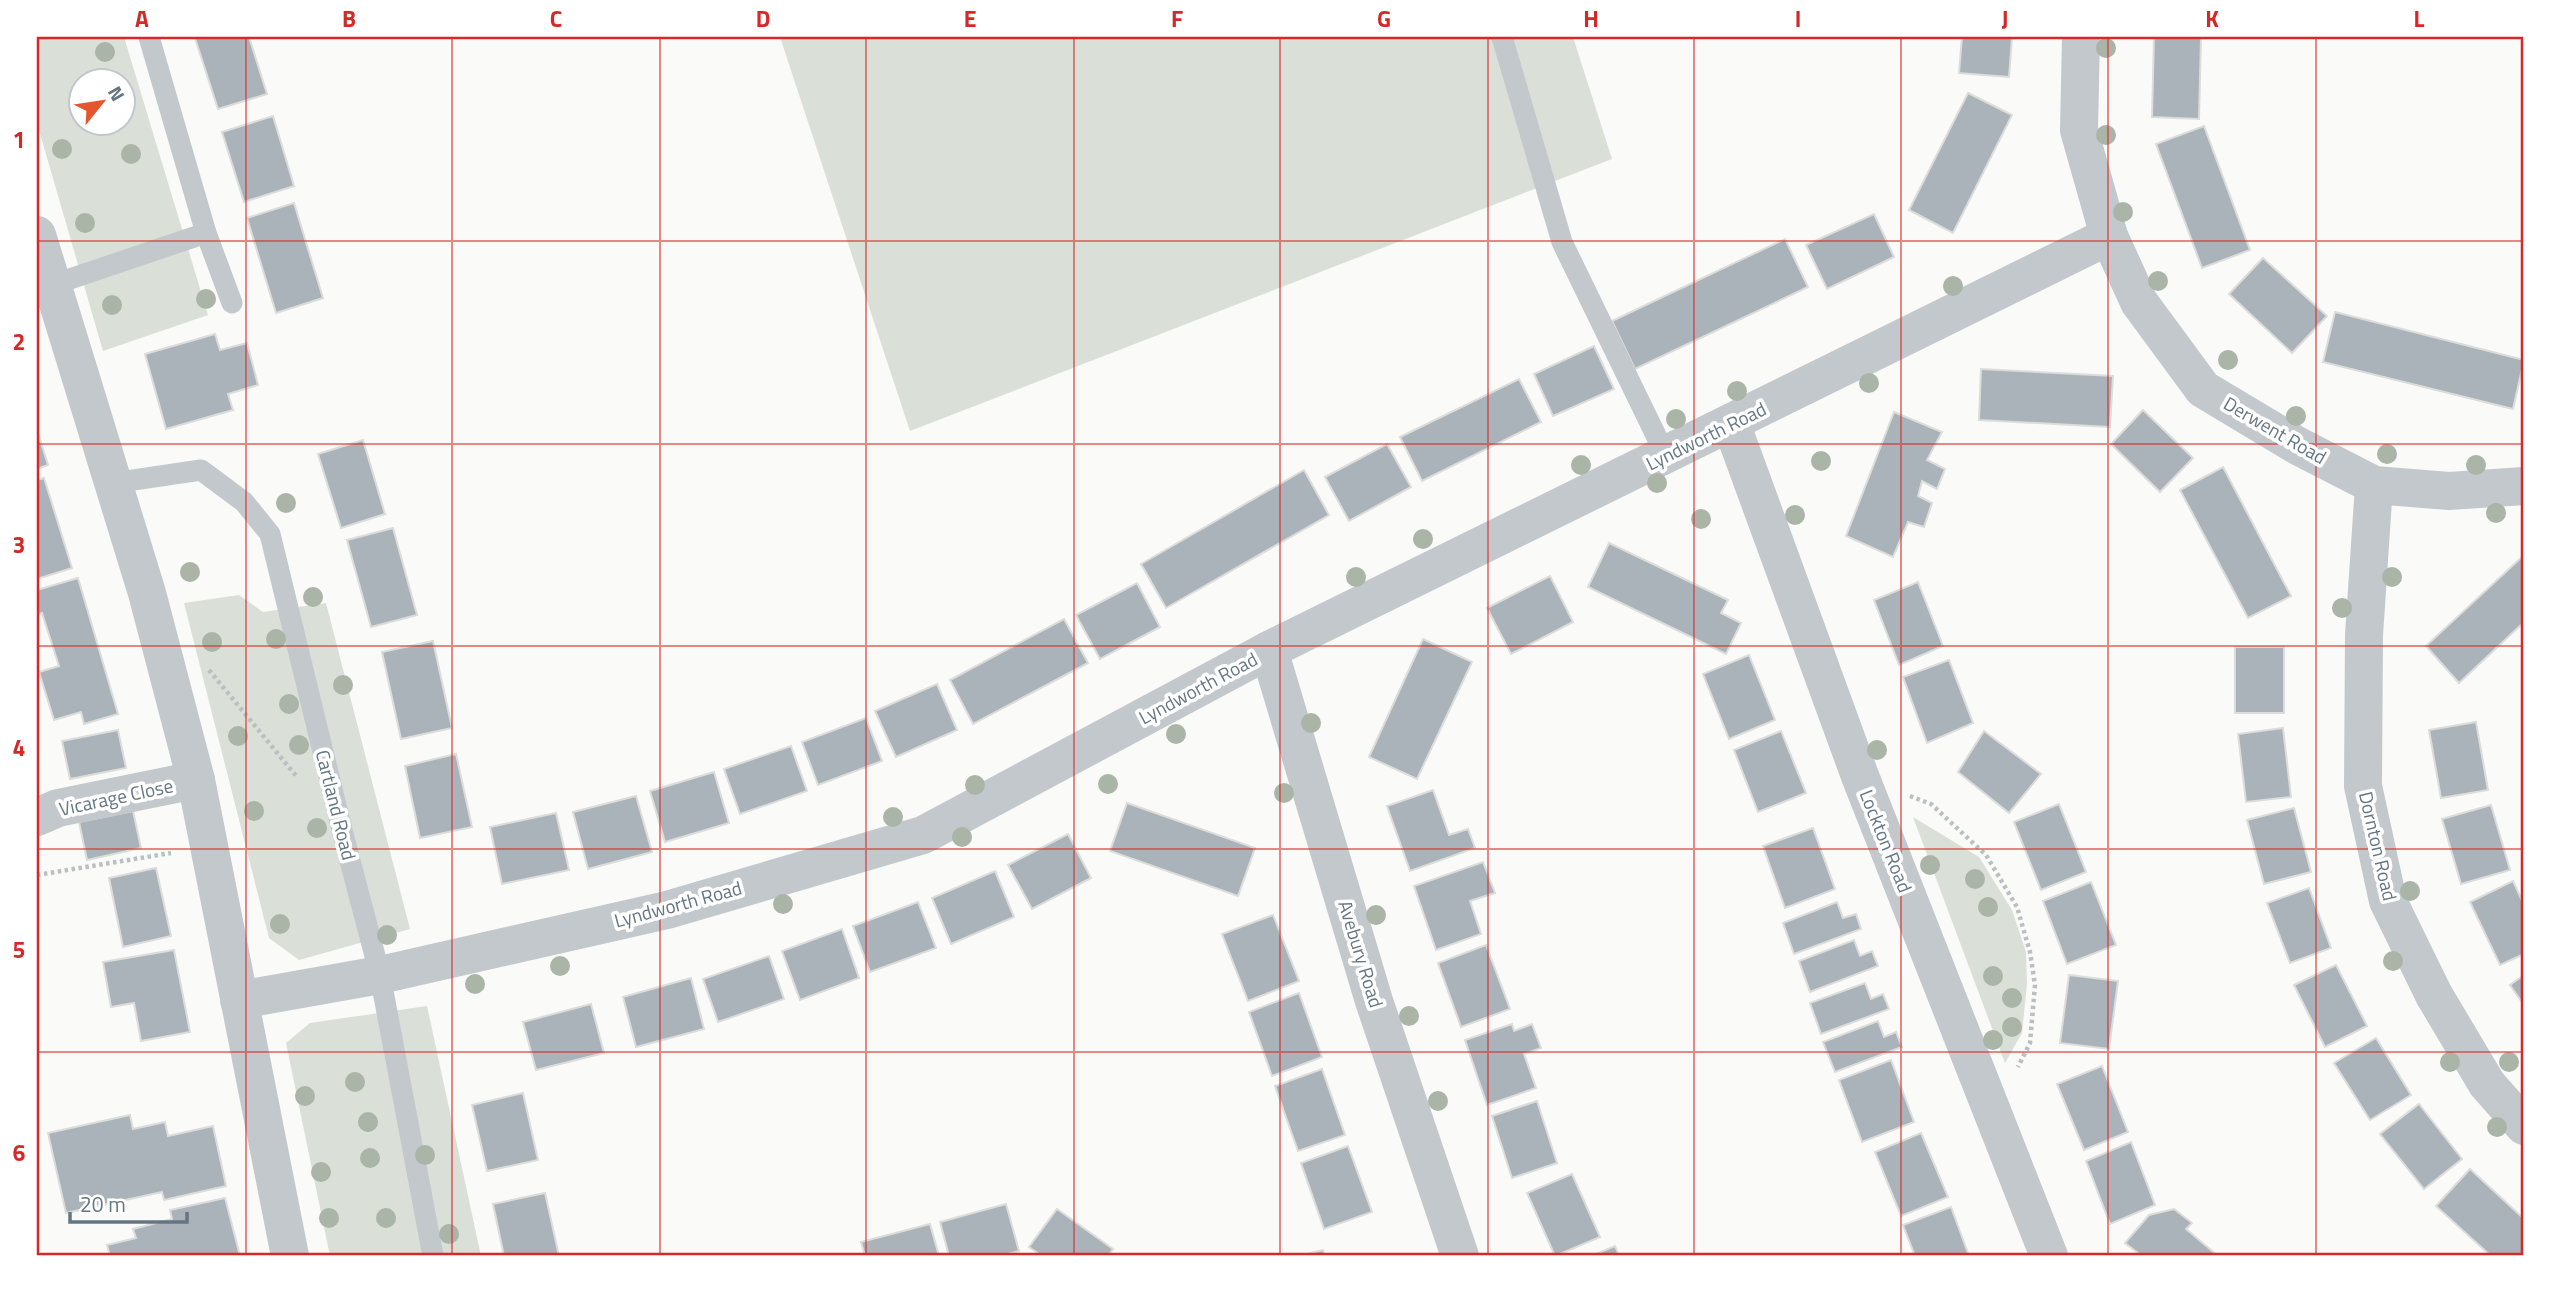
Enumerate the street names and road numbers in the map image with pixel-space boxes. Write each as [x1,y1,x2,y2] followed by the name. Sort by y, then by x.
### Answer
[2218,388,2332,471] street label: Derwent Road
[1641,394,1771,477] street label: Lyndworth Road
[1133,644,1262,731] street label: Lyndworth Road
[309,747,364,863] street label: Cartland Road
[56,770,176,823] street label: Vicarage Close
[1853,785,1920,897] street label: Lockton Road
[2352,788,2405,903] street label: Dornton Road
[611,873,745,934] street label: Lyndworth Road
[1331,897,1392,1011] street label: Avebury Road

